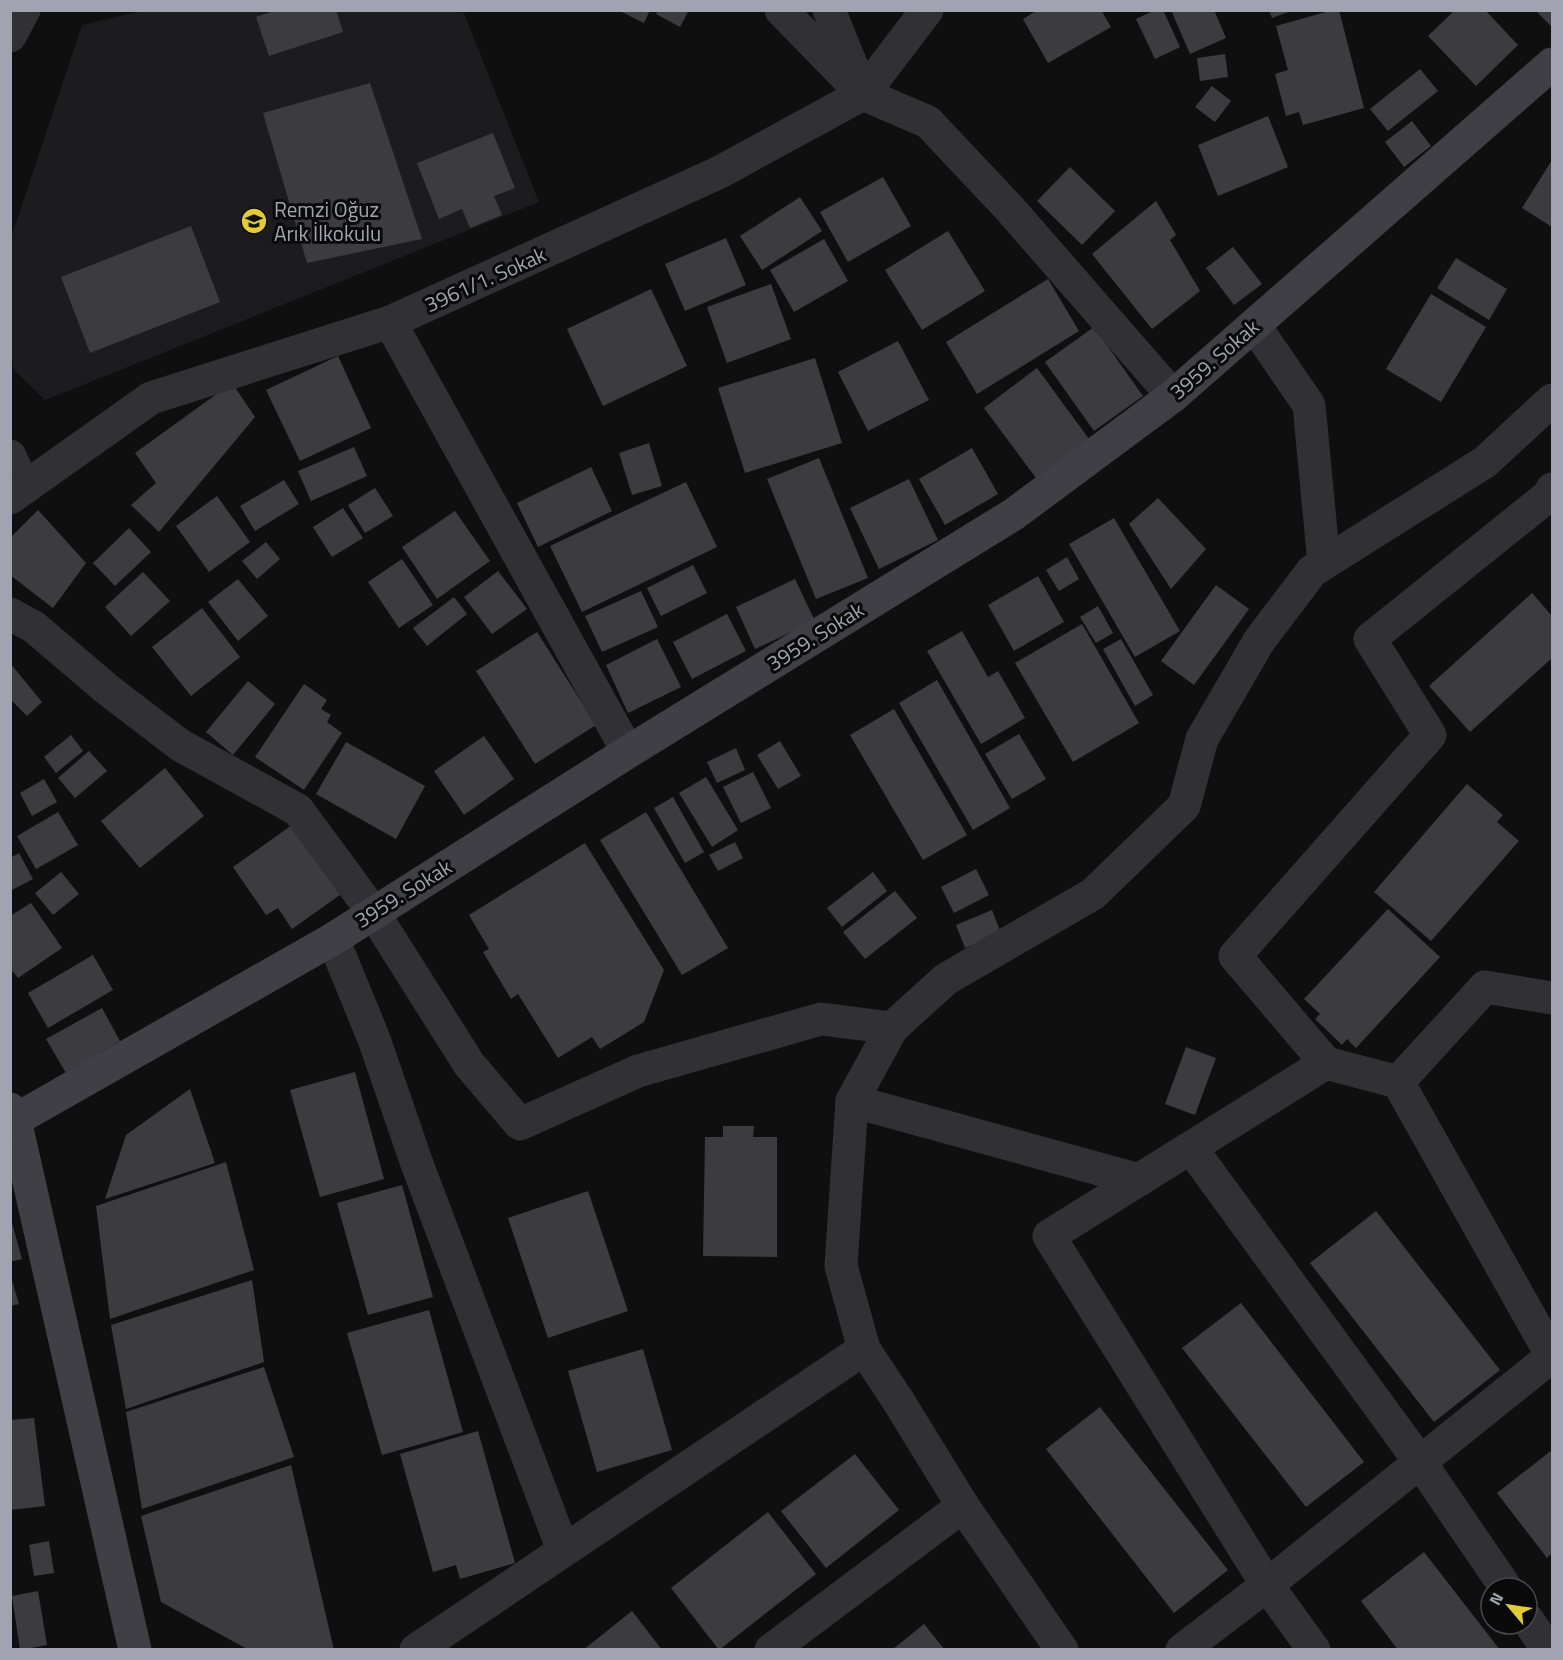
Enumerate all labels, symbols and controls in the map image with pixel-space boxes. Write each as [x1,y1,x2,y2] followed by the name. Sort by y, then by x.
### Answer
[274,193,381,249] place label: Remzi Oğuz Arık İlkokulu
[239,206,269,236] school or university icon: Remzi Oğuz Arık İlkokulu
[419,238,551,320] street label: 3961/1. Sokak
[1162,311,1266,407] street label: 3959. Sokak
[760,593,870,679] street label: 3959. Sokak
[348,850,458,936] street label: 3959. Sokak
[1479,1576,1539,1636] north arrow
[1483,1588,1509,1609] text: N

